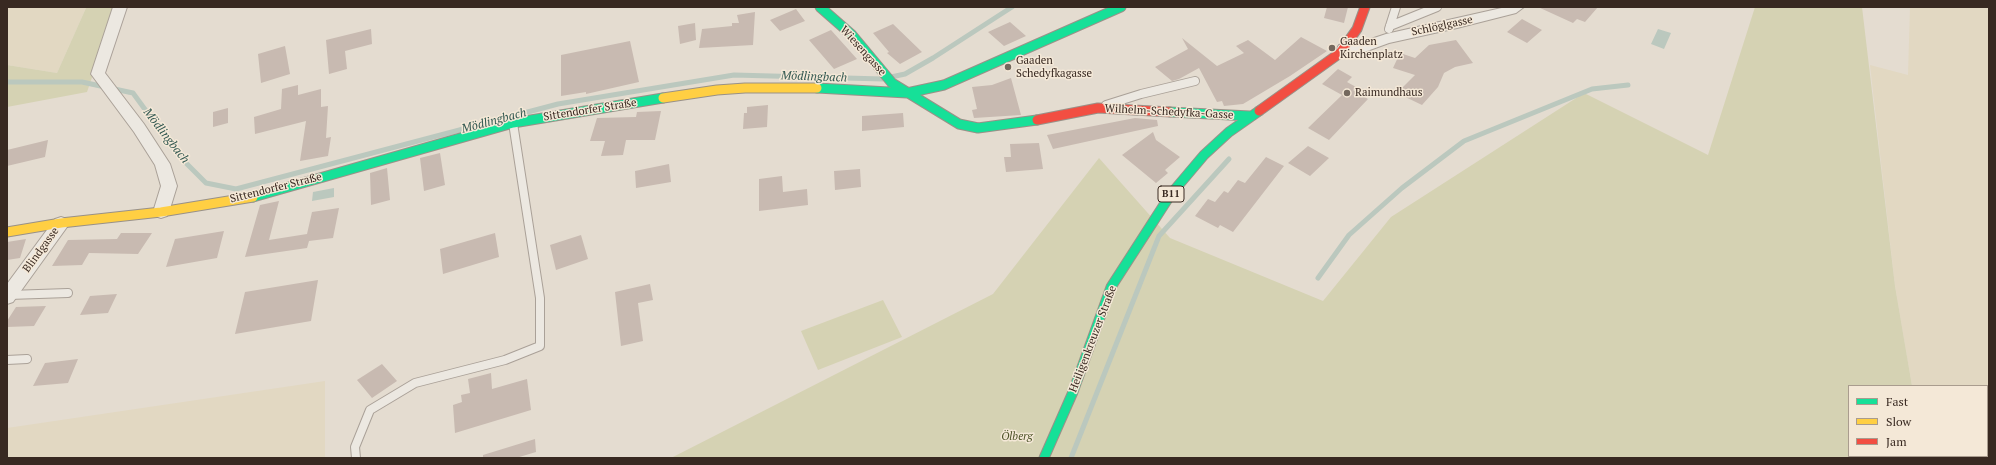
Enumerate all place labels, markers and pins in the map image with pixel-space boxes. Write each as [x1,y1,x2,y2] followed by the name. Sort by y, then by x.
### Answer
[1340,35,1403,61] place label: Gaaden Kirchenplatz
[1327,43,1337,53] marker: Gaaden Kirchenplatz
[1016,54,1092,80] place label: Gaaden Schedyfkagasse
[1003,62,1013,72] marker: Gaaden Schedyfkagasse
[1355,86,1422,100] place label: Raimundhaus
[1342,88,1352,98] marker: Raimundhaus

